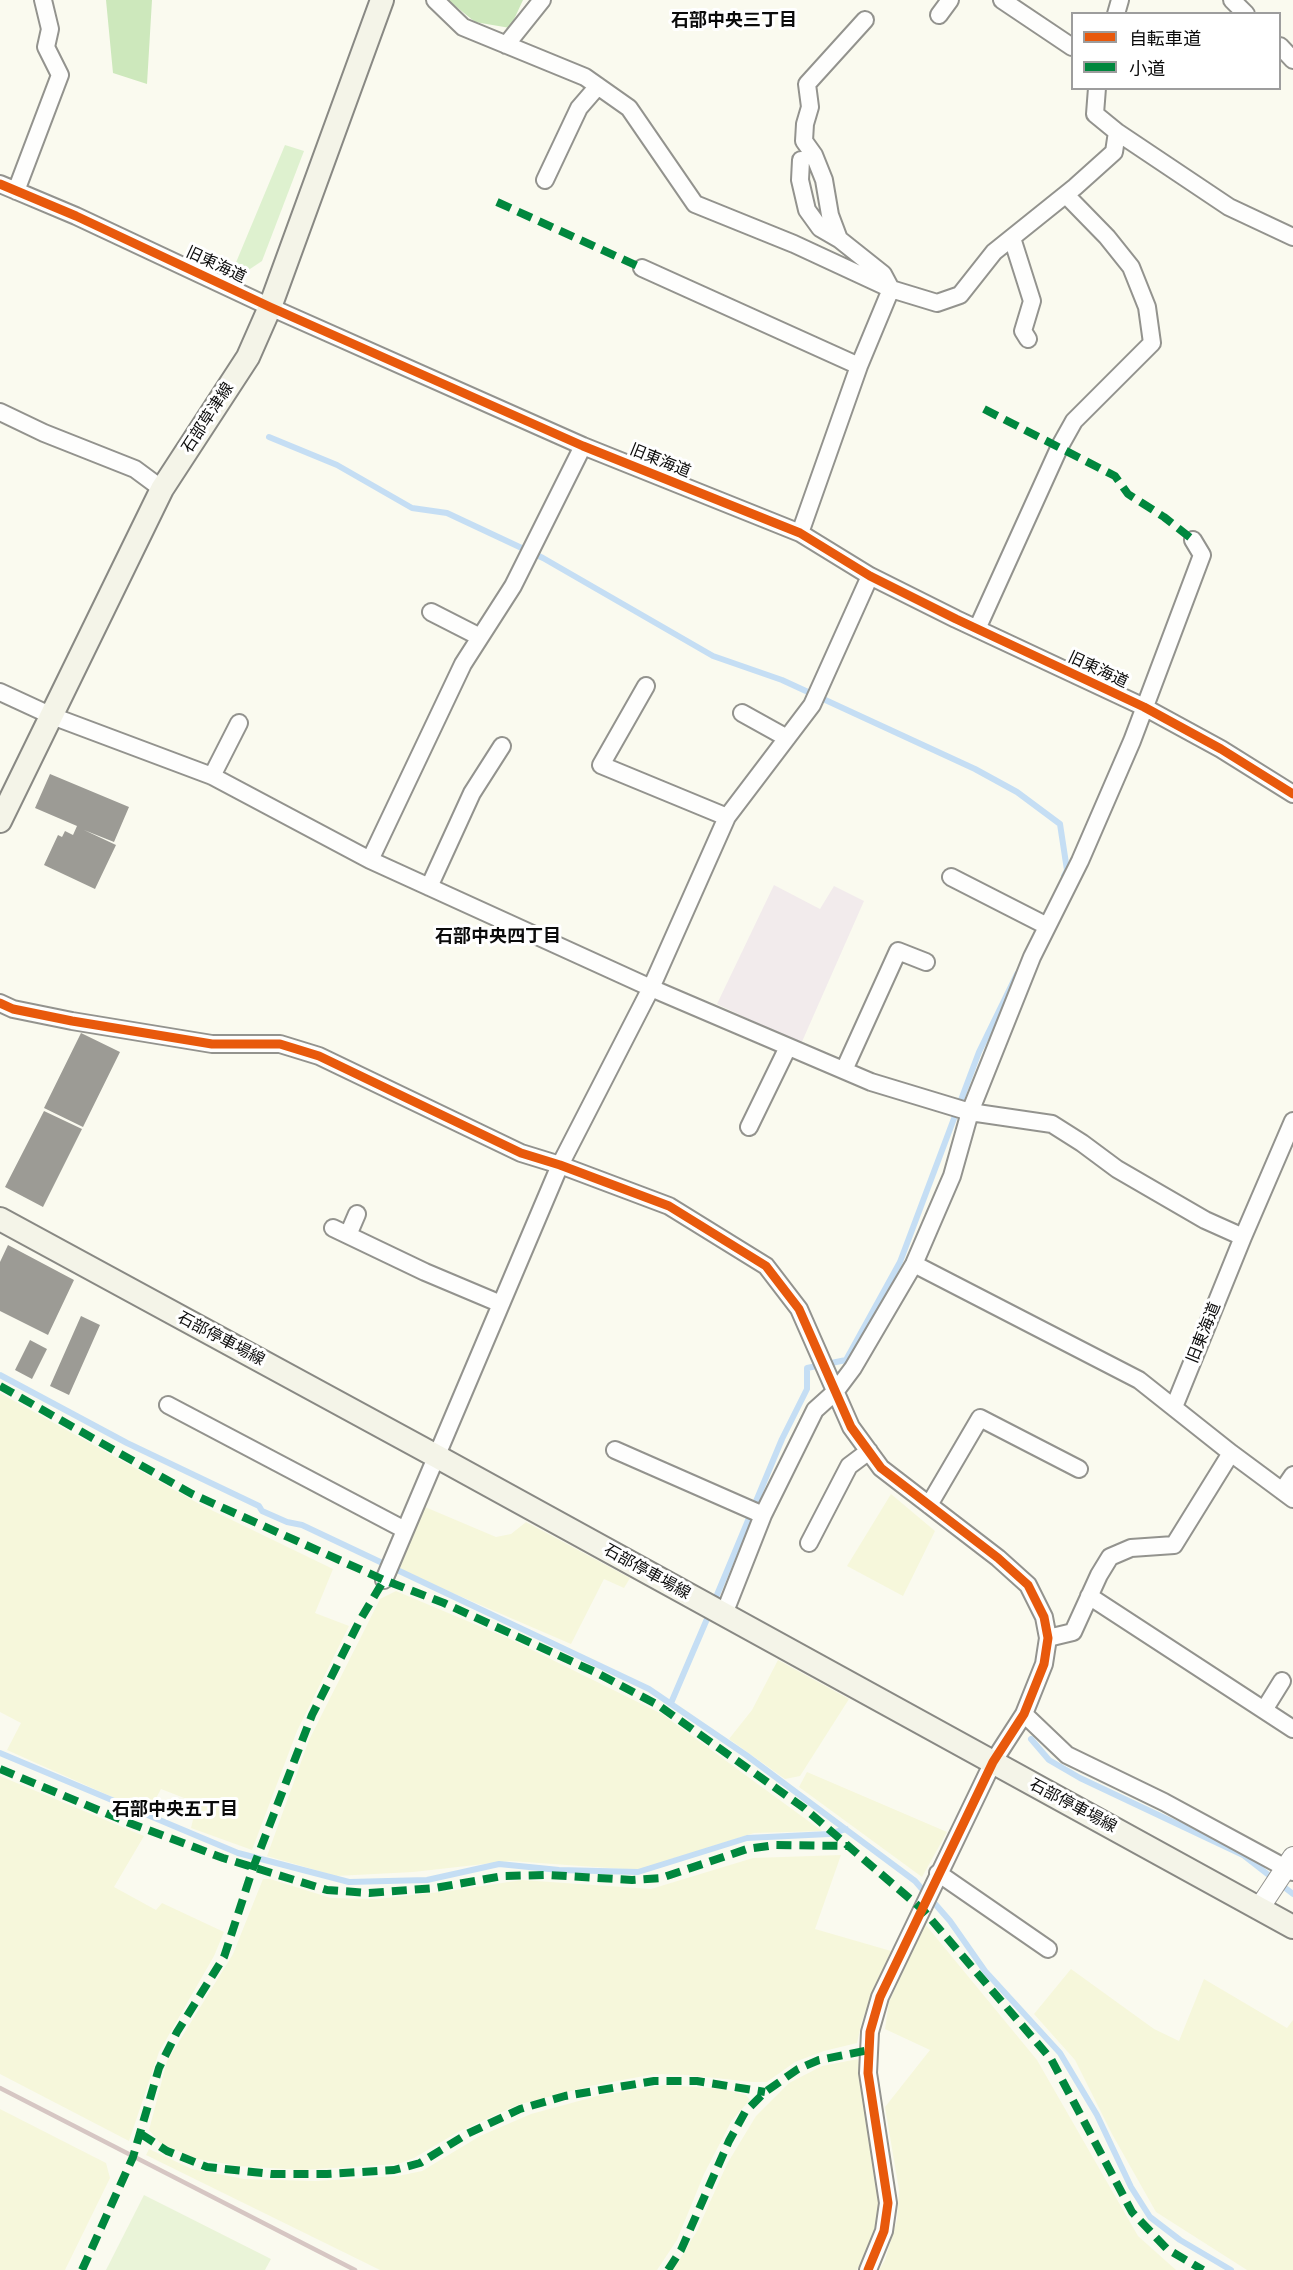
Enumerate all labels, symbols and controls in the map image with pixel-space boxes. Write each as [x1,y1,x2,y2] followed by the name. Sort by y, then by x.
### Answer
[671,10,797,32] district label: 石部中央三丁目
[1071,12,1281,90] legend
[1129,26,1201,50] text: 自転車道
[1129,56,1165,80] text: 小道
[183,243,249,287] street label: 旧東海道
[178,379,238,457] street label: 石部草津線
[627,440,693,482] street label: 旧東海道
[1065,648,1131,692] street label: 旧東海道
[435,926,561,948] district label: 石部中央四丁目
[1183,1300,1225,1366] street label: 旧東海道
[174,1308,268,1370] street label: 石部停車場線
[600,1540,694,1604] street label: 石部停車場線
[1026,1775,1120,1837] street label: 石部停車場線
[112,1799,238,1821] district label: 石部中央五丁目

